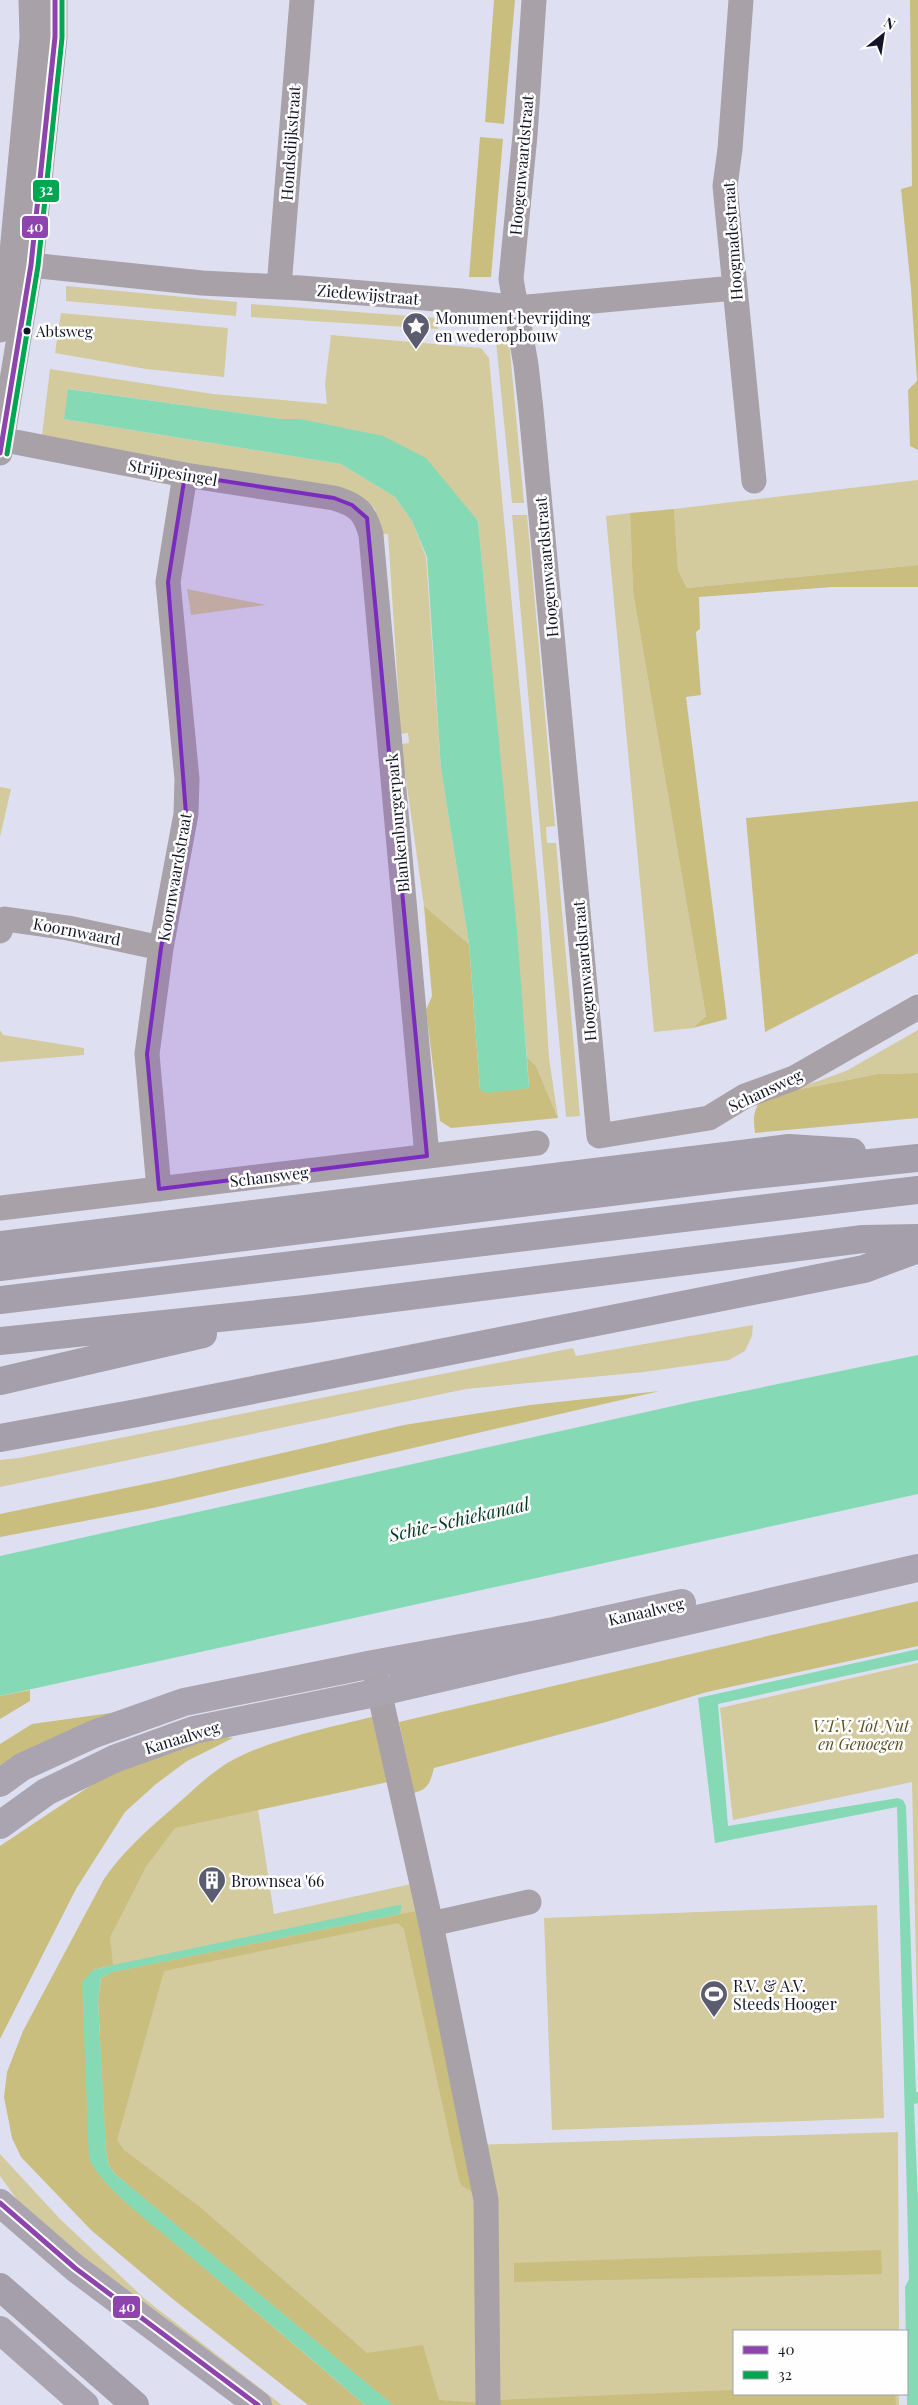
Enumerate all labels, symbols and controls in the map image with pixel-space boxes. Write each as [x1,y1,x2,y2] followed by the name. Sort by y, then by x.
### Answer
[858,10,908,60] north arrow
[881,13,899,34] text: N
[276,84,305,201] street label: Hondsdijkstraat
[504,94,538,236] street label: Hoogenwaardstraat
[32,179,60,203] line badge: 32
[39,180,53,199] text: 32
[717,181,747,301] street label: Hoogmadestraat
[21,215,49,239] line badge: 40
[27,217,43,236] text: 40
[316,279,420,309] street label: Ziedewijstraat
[435,307,591,346] place label: Monument bevrijding en wederopbouw
[401,311,431,350] place icon: Monument bevrijding en wederopbouw
[35,321,93,341] place label: Abtsweg
[22,326,32,336] marker: Abtsweg
[127,454,220,490] street label: Strijpesingel
[529,496,563,638] street label: Hoogenwaardstraat
[380,752,414,894] street label: Blankenburgerpark
[152,811,196,943] street label: Koornwaardstraat
[567,900,601,1042] street label: Hoogenwaardstraat
[31,912,123,950] street label: Koornwaard
[725,1064,806,1116] street label: Schansweg
[228,1161,310,1191] street label: Schansweg
[386,1491,532,1547] water label: Schie-Schiekanaal
[606,1592,687,1630] street label: Kanaalweg
[813,1715,910,1754] park label: V.T.V. Tot Nut en Genoegen
[142,1716,223,1758] street label: Kanaalweg
[197,1865,227,1904] building icon: Brownsea '66
[231,1870,324,1891] place label: Brownsea '66
[733,1975,837,2014] place label: R.V. & A.V. Steeds Hooger
[699,1979,729,2018] sports icon: R.V. & A.V. Steeds Hooger
[112,2295,141,2319] line badge: 40
[119,2297,135,2316] text: 40
[733,2330,908,2395] legend
[778,2339,794,2359] text: 40
[778,2364,792,2384] text: 32

